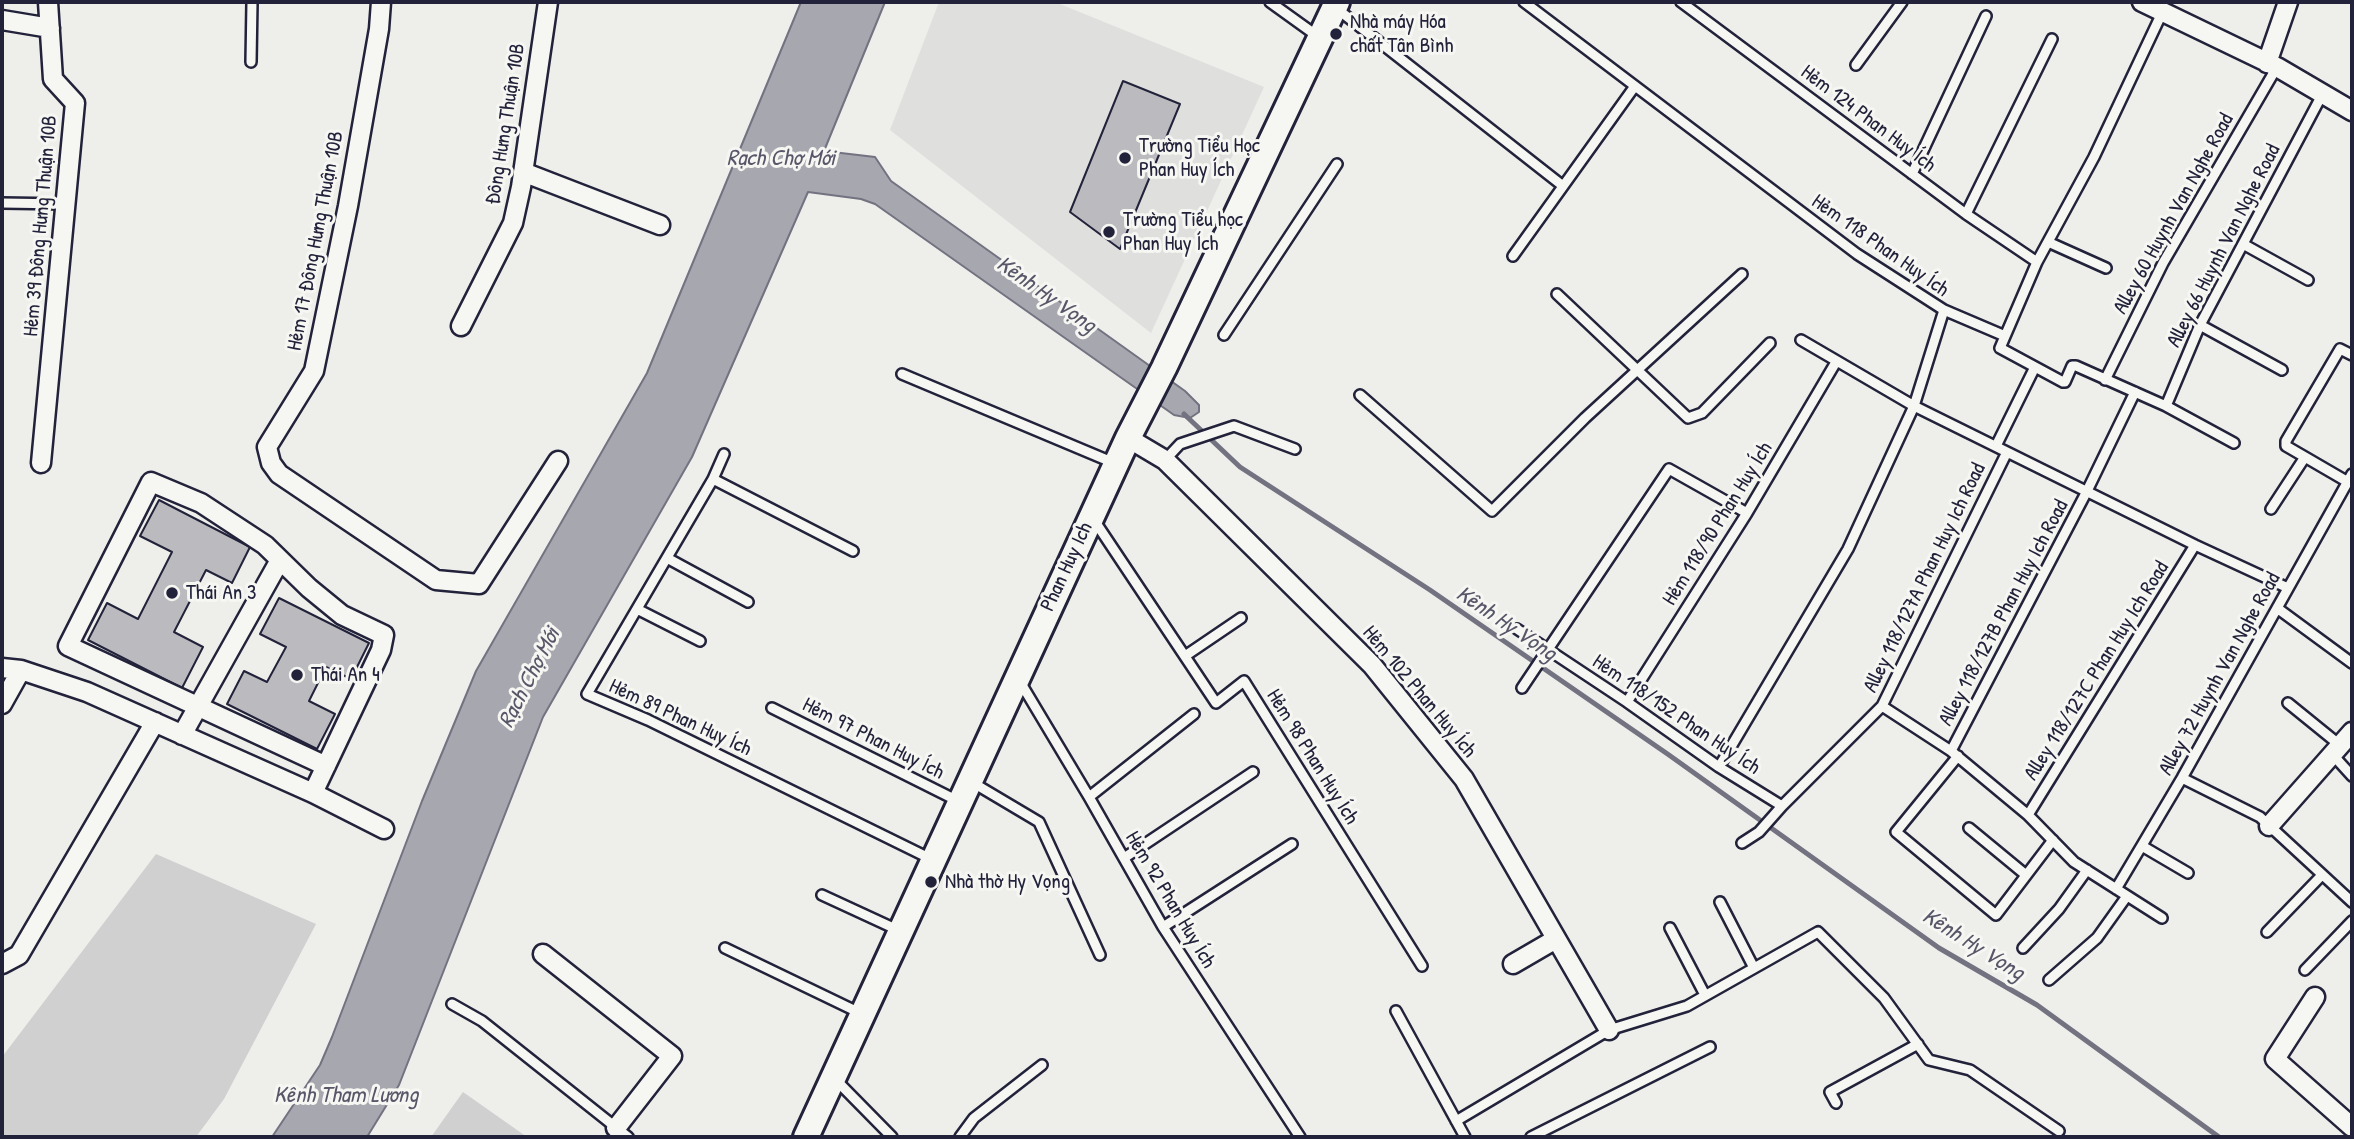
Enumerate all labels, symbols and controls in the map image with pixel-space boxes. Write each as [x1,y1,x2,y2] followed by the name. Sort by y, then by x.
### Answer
[1350,9,1453,59] place label: Nhà máy Hóa chất Tân Bình
[1328,26,1344,42] marker: Nhà máy Hóa chất Tân Bình
[481,42,531,206] street label: Đông Hưng Thuận 10B
[1795,60,1941,178] street label: Hẻm 124 Phan Huy Ích
[2108,109,2240,319] street label: Alley 60 Huynh Van Nghe Road
[19,114,63,338] street label: Hẻm 39 Đông Hưng Thuận 10B
[282,129,350,353] street label: Hẻm 17 Đông Hưng Thuận 10B
[1139,133,1260,183] place label: Trường Tiểu Học Phan Huy Ích
[2162,140,2286,352] street label: Alley 66 Huynh Van Nghe Road
[727,145,835,173] water label: Rạch Chợ Mới
[1117,150,1133,166] marker: Trường Tiểu Học Phan Huy Ích
[1807,189,1953,303] street label: Hẻm 118 Phan Huy Ích
[1123,207,1243,257] place label: Trường Tiểu học Phan Huy Ích
[1101,224,1117,240] marker: Trường Tiểu học Phan Huy Ích
[991,251,1101,339] water label: Kênh Hy Vọng
[1658,438,1778,610] street label: Hẻm 118/90 Phan Huy Ích
[1858,459,1992,697] street label: Alley 118/127A Phan Huy Ich Road
[1934,496,2074,730] street label: Alley 118/127B Phan Huy Ich Road
[1035,518,1099,616] street label: Phan Huy Ich
[2019,557,2175,785] street label: Alley 118/127C Phan Huy Ich Road
[2154,568,2286,780] street label: Alley 72 Huynh Van Nghe Road
[186,580,256,606] place label: Thái An 3
[1451,580,1561,668] water label: Kênh Hy Vọng
[164,585,180,601] marker: Thái An 3
[1357,621,1481,763] street label: Hẻm 102 Phan Huy Ích
[493,624,567,732] water label: Rạch Chợ Mới
[1587,649,1765,781] street label: Hẻm 118/152 Phan Huy Ích
[311,662,380,688] place label: Thái An 4
[289,667,305,683] marker: Thái An 4
[605,674,755,762] street label: Hẻm 89 Phan Huy Ích
[1260,685,1364,829] street label: Hẻm 98 Phan Huy Ích
[798,692,948,786] street label: Hẻm 97 Phan Huy Ích
[1119,827,1221,973] street label: Hẻm 92 Phan Huy Ích
[945,869,1070,895] place label: Nhà thờ Hy Vọng
[923,874,939,890] marker: Nhà thờ Hy Vọng
[1917,903,2029,987] water label: Kênh Hy Vọng
[274,1082,418,1110] water label: Kênh Tham Lương

